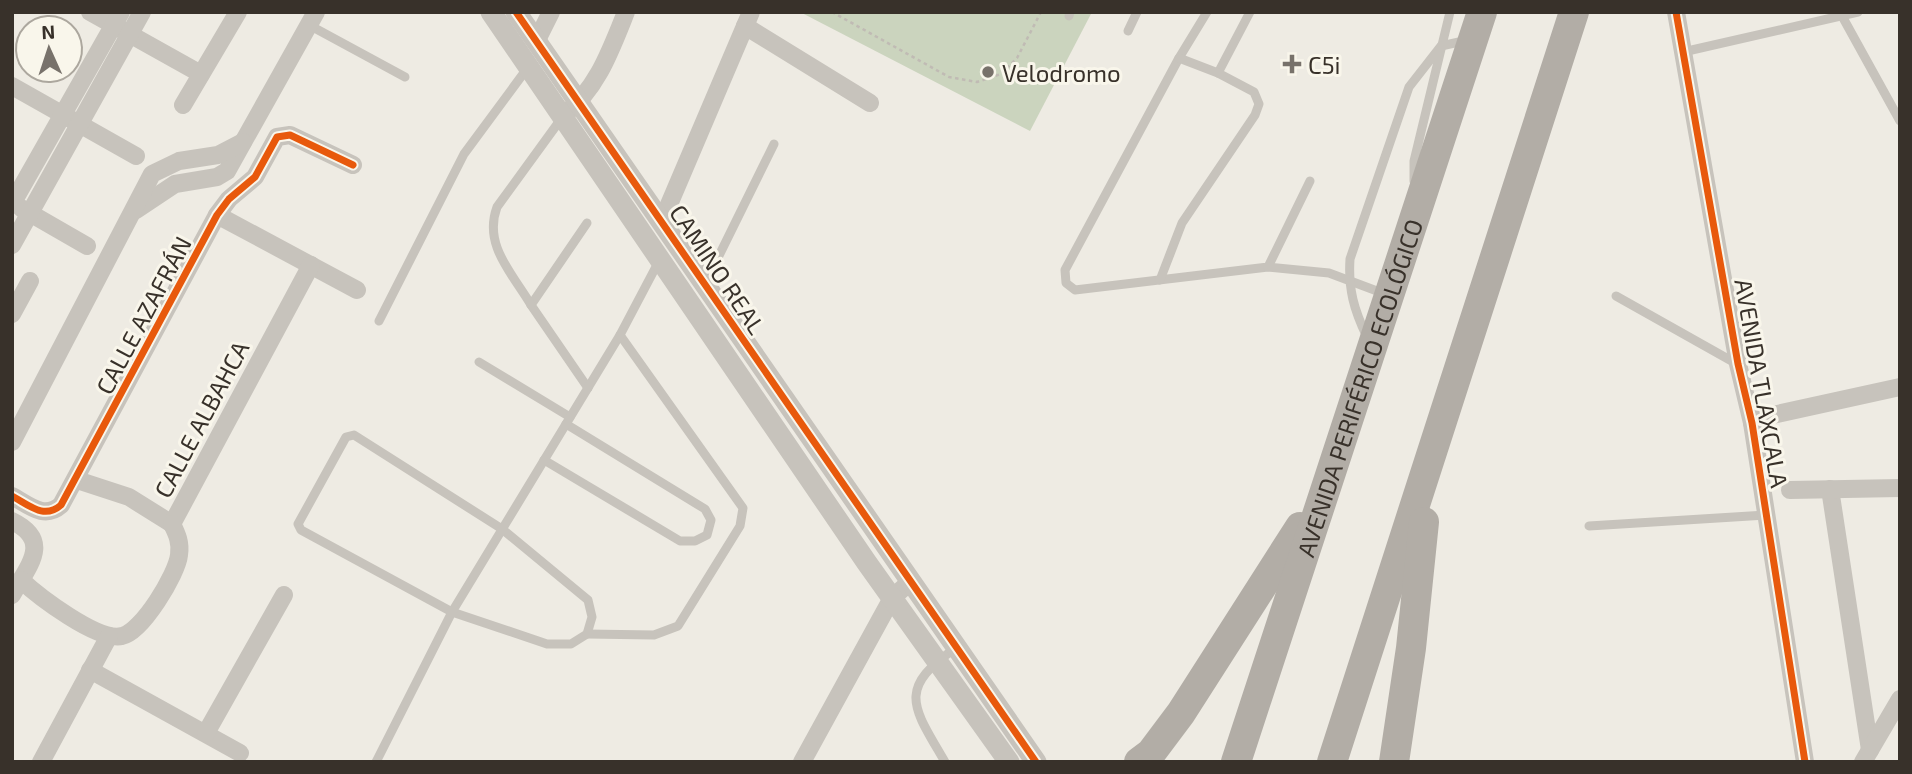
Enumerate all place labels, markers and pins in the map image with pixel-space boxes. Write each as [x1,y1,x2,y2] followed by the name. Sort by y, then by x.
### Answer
[1308,50,1341,79] place label: C5i
[1282,54,1302,74] marker: C5i
[1002,58,1121,87] place label: Velodromo
[980,64,996,80] marker: Velodromo

